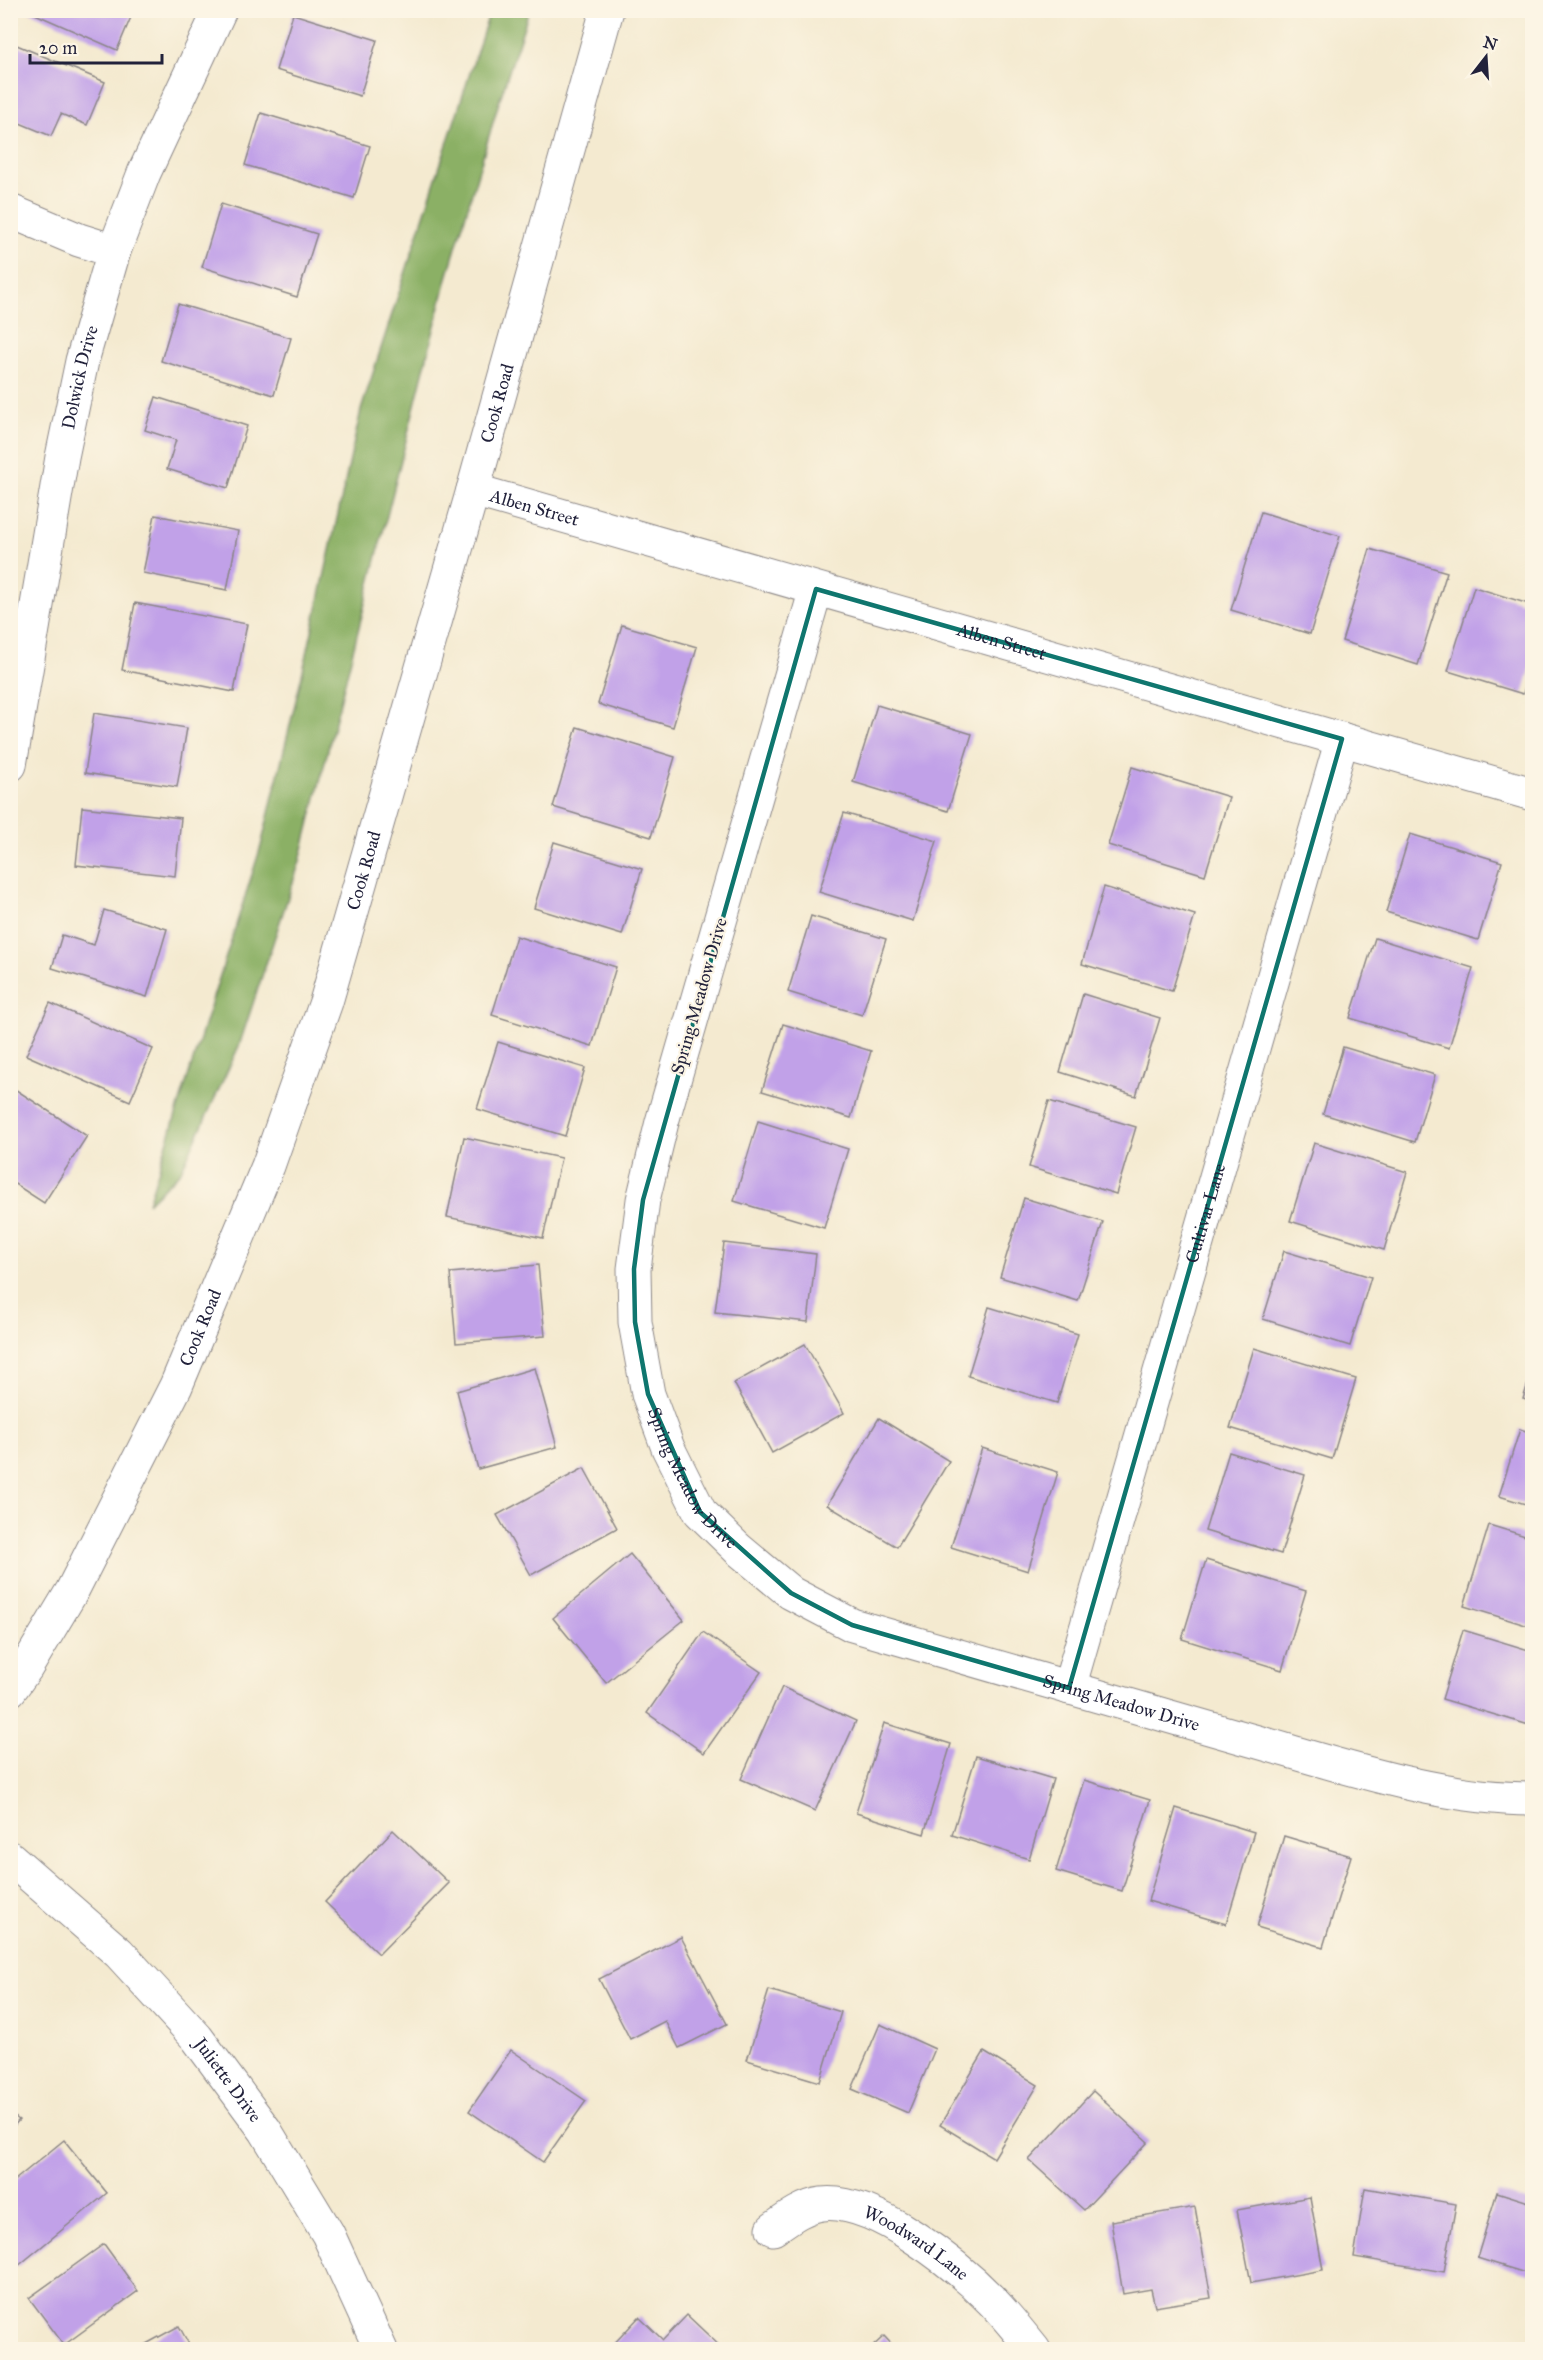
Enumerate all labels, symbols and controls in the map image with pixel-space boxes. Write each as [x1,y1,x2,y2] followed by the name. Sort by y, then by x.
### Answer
[30,27,162,65] scale bar
[1456,27,1516,87] north arrow
[1481,32,1500,54] text: N
[39,37,77,59] text: 20 m
[57,323,103,431] street label: Dolwick Drive
[476,361,519,445] street label: Cook Road
[486,484,582,531] street label: Alben Street
[954,618,1049,665] street label: Alben Street
[342,828,386,913] street label: Cook Road
[666,915,733,1077] street label: Spring Meadow Drive
[1181,1161,1230,1266] street label: Cultivar Lane
[175,1286,226,1369] street label: Cook Road
[643,1404,742,1553] street label: Spring Meadow Drive
[1040,1670,1202,1736] street label: Spring Meadow Drive
[188,2032,266,2126] street label: Juliette Drive
[861,2201,973,2285] street label: Woodward Lane

